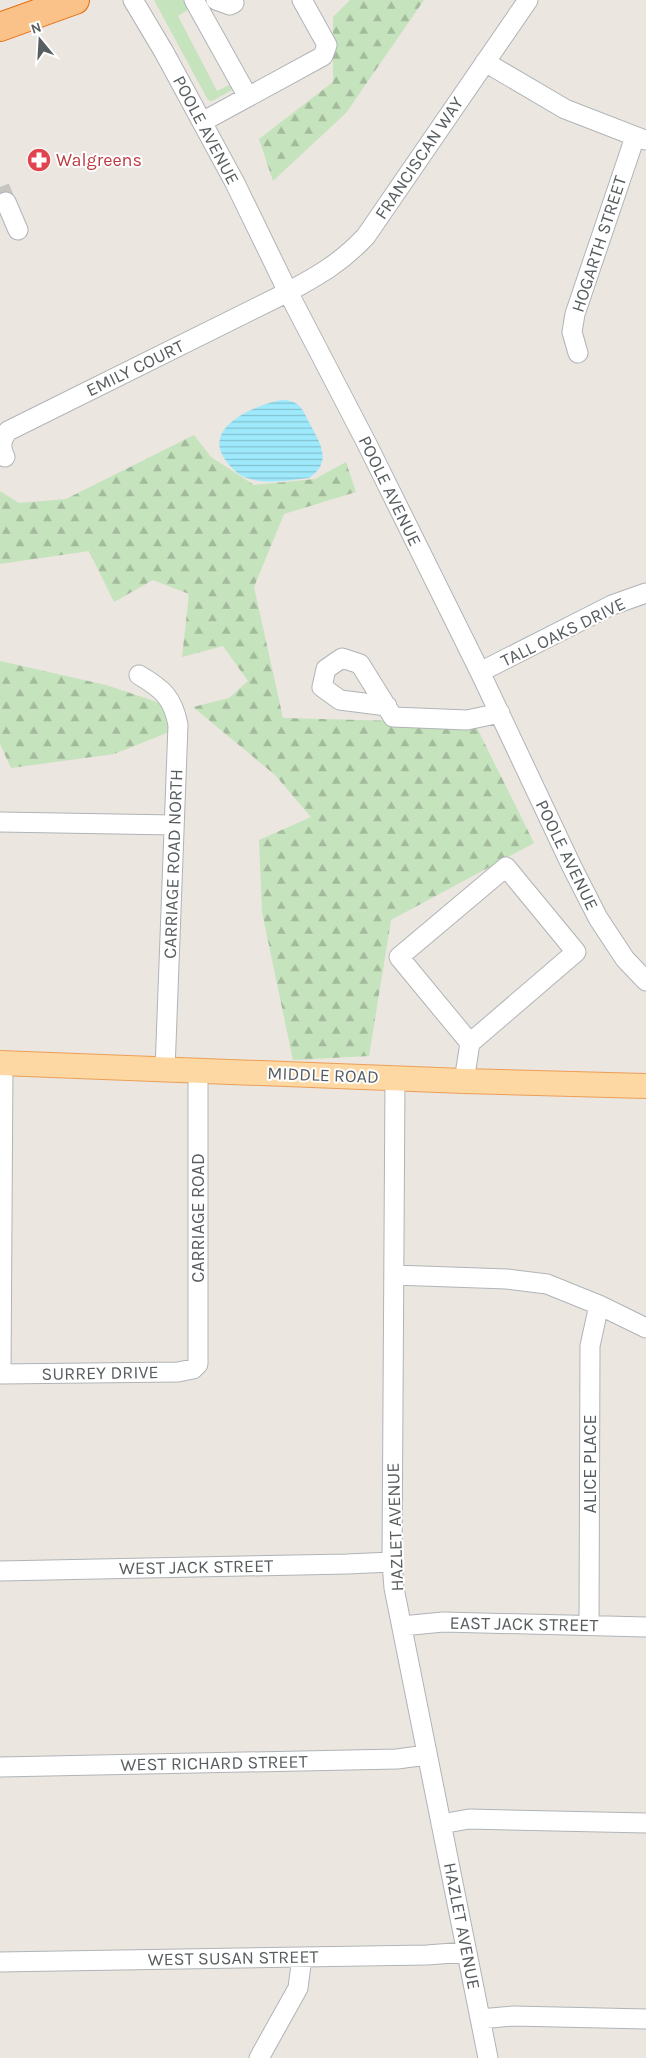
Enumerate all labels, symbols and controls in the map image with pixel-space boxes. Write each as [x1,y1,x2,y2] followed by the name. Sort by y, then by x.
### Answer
[15,15,65,65] north arrow
[29,18,44,38] text: N
[168,72,244,188] street label: POOLE AVENUE
[370,92,468,224] street label: FRANCISCAN WAY
[26,147,52,173] pharmacy icon: Walgreens
[56,149,142,171] place label: Walgreens
[567,173,631,315] street label: HOGARTH STREET
[82,335,188,401] street label: EMILY COURT
[354,432,426,550] street label: POOLE AVENUE
[497,592,629,672] street label: TALL OAKS DRIVE
[159,769,187,959] street label: CARRIAGE ROAD NORTH
[531,796,603,914] street label: POOLE AVENUE
[267,1062,379,1088] street label: MIDDLE ROAD
[187,1153,209,1283] street label: CARRIAGE ROAD
[41,1361,159,1385] street label: SURREY DRIVE
[579,1414,601,1514] street label: ALICE PLACE
[382,1462,408,1592] street label: HAZLET AVENUE
[119,1555,273,1579] street label: WEST JACK STREET
[449,1612,599,1636] street label: EAST JACK STREET
[120,1750,308,1776] street label: WEST RICHARD STREET
[439,1861,485,1991] street label: HAZLET AVENUE
[147,1946,319,1970] street label: WEST SUSAN STREET

